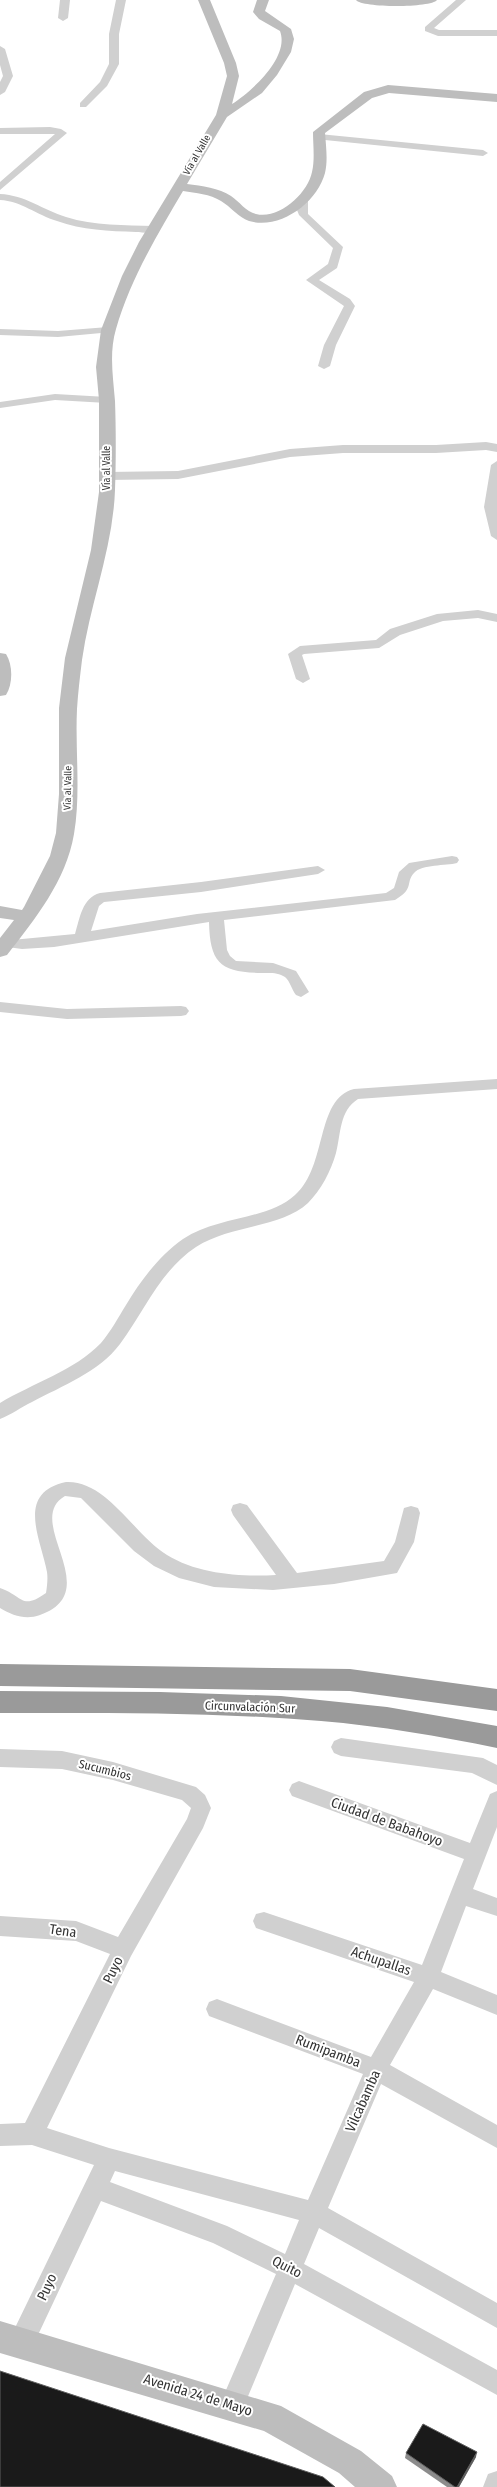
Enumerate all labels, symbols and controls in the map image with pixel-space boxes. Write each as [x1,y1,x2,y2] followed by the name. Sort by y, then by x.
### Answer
[180,132,213,177] street label: Vía al Valle
[100,446,113,490] street label: Vía al Valle
[61,766,74,810] street label: Vía al Valle
[205,1698,296,1716] street label: Circunvalación Sur
[77,1757,133,1783] street label: Sucumbios
[329,1794,445,1850] street label: Ciudad de Babahoyo
[49,1921,78,1941] street label: Tena
[349,1943,413,1979] street label: Achupallas
[99,1954,127,1986] street label: Puyo
[293,2031,363,2071] street label: Rumipamba
[342,2067,384,2135] street label: Vilcabamba
[269,2252,305,2282] street label: Quito
[33,2271,61,2303] street label: Puyo
[142,2370,254,2420] street label: Avenida 24 de Mayo

